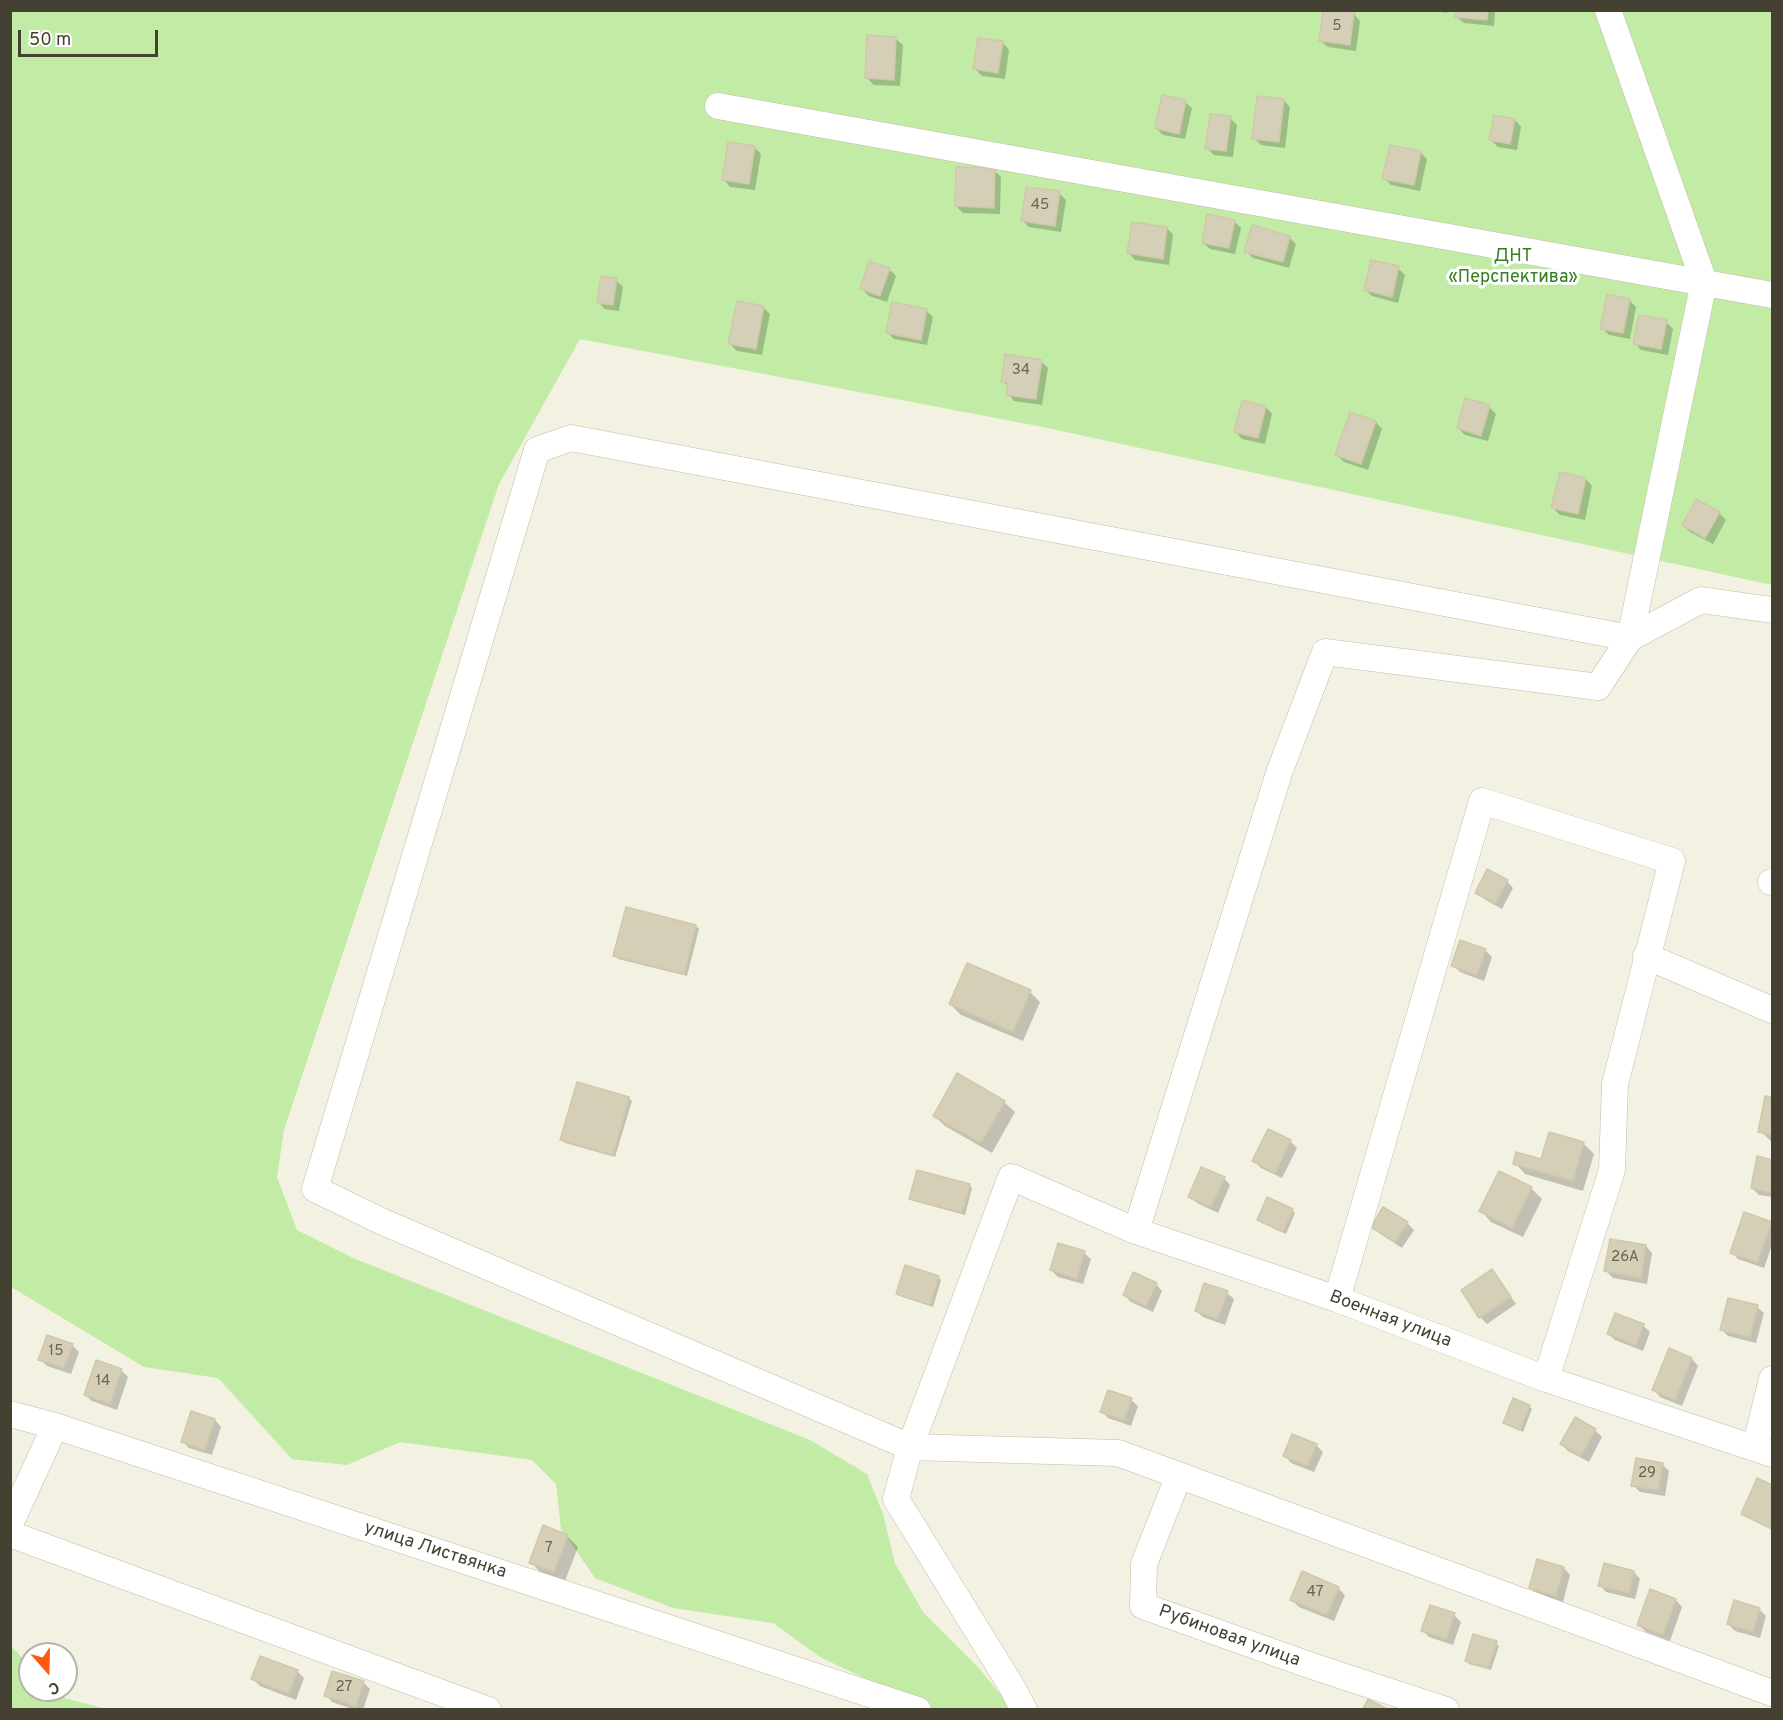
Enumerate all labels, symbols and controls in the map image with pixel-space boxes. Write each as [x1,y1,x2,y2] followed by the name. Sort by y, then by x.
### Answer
[21,18,160,56] scale bar
[1332,18,1342,36] house number: 5
[29,29,71,52] text: 50 m
[1031,197,1049,215] house number: 45
[1448,246,1578,288] park label: ДНТ «Перспектива»
[1012,362,1030,380] house number: 34
[1611,1249,1639,1267] house number: 26А
[1326,1287,1454,1353] street label: Военная улица
[49,1343,63,1361] house number: 15
[96,1373,110,1391] house number: 14
[1638,1465,1656,1483] house number: 29
[361,1518,509,1584] street label: улица Листвянка
[545,1540,553,1558] house number: 7
[1307,1584,1323,1602] house number: 47
[1155,1601,1303,1673] street label: Рубиновая улица
[18,1642,78,1702] north arrow
[45,1676,62,1698] text: С
[336,1679,352,1697] house number: 27

